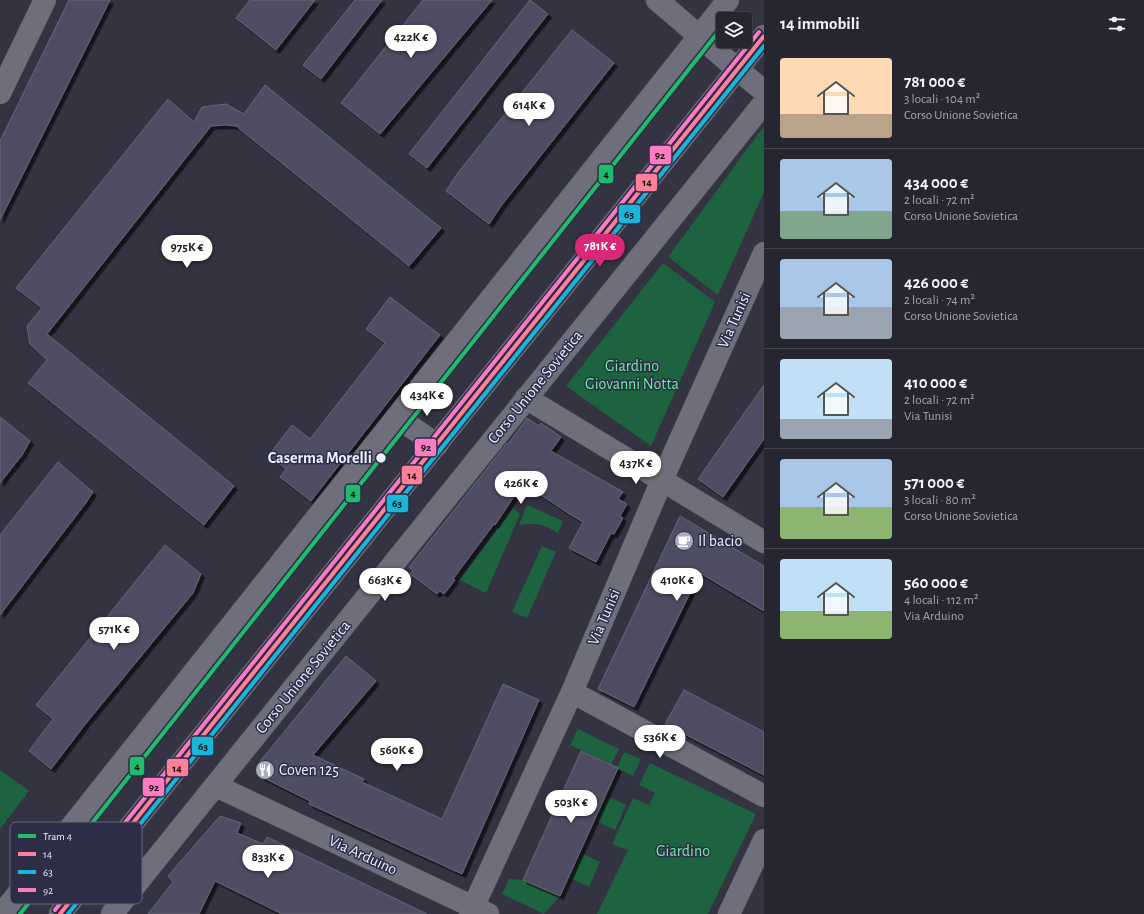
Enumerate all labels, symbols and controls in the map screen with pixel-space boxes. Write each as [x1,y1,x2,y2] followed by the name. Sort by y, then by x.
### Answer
[716,12,752,48] map controls
[716,12,752,48] button: layers
[1106,13,1128,35] icon: filters
[780,15,860,32] text: 14 immobili
[378,25,444,59] pin: 422K €
[394,31,428,44] text: 422K €
[904,73,966,90] text: 781 000 €
[812,74,860,122] icon: home
[496,93,562,127] pin: 614K €
[904,93,980,106] text: 3 locali · 104 m²
[512,99,546,112] text: 614K €
[904,109,1018,122] text: Corso Unione Sovietica
[649,145,672,165] line badge: 92
[655,150,665,161] text: 92
[598,164,614,184] line badge: 4
[603,169,609,180] text: 4
[635,173,658,192] line badge: 14
[904,174,968,191] text: 434 000 €
[812,175,860,223] icon: home
[642,177,652,188] text: 14
[904,194,975,207] text: 2 locali · 72 m²
[618,204,641,224] line badge: 63
[624,209,634,220] text: 63
[904,210,1018,223] text: Corso Unione Sovietica
[567,234,633,268] pin: 781K €
[154,235,220,269] pin: 975K €
[584,240,616,253] text: 781K €
[170,241,204,254] text: 975K €
[904,274,968,291] text: 426 000 €
[812,275,860,323] icon: home
[715,290,753,350] street label: Via Tunisi
[904,294,975,307] text: 2 locali · 74 m²
[904,310,1018,323] text: Corso Unione Sovietica
[485,327,585,447] street label: Corso Unione Sovietica
[585,358,679,392] park label: Giardino Giovanni Notta
[904,374,967,391] text: 410 000 €
[812,375,860,423] icon: home
[394,383,460,417] pin: 434K €
[410,389,444,402] text: 434K €
[904,394,975,407] text: 2 locali · 72 m²
[904,410,952,423] text: Via Tunisi
[414,438,437,457] line badge: 92
[421,442,431,453] text: 92
[268,450,372,466] place label: Caserma Morelli
[374,451,388,465] marker: Caserma Morelli
[603,451,669,485] pin: 437K €
[619,457,653,470] text: 437K €
[401,465,423,485] line badge: 14
[407,470,417,481] text: 14
[488,471,554,505] pin: 426K €
[904,474,964,491] text: 571 000 €
[812,475,860,523] icon: home
[504,477,538,490] text: 426K €
[345,484,361,503] line badge: 4
[350,488,356,499] text: 4
[386,494,409,513] line badge: 63
[904,494,976,507] text: 3 locali · 80 m²
[392,498,402,509] text: 63
[904,510,1018,523] text: Corso Unione Sovietica
[673,530,695,552] cafe icon: Il bacio
[698,533,742,549] place label: Il bacio
[352,568,418,602] pin: 663K €
[644,568,710,602] pin: 410K €
[368,574,402,587] text: 663K €
[660,574,694,587] text: 410K €
[904,574,968,591] text: 560 000 €
[812,575,860,623] icon: home
[585,586,623,648] street label: Via Tunisi
[904,594,978,607] text: 4 locali · 112 m²
[904,610,964,623] text: Via Arduino
[81,617,147,651] pin: 571K €
[253,617,353,737] street label: Corso Unione Sovietica
[98,623,130,636] text: 571K €
[627,725,693,759] pin: 536K €
[643,731,677,744] text: 536K €
[191,736,214,756] line badge: 63
[364,738,430,772] pin: 560K €
[198,741,208,752] text: 63
[380,744,414,757] text: 560K €
[129,756,145,776] line badge: 4
[166,758,189,777] line badge: 14
[254,759,276,781] restaurant icon: Coven 125
[134,761,140,772] text: 4
[279,762,339,778] place label: Coven 125
[172,763,182,774] text: 14
[142,777,165,797] line badge: 92
[149,782,159,793] text: 92
[538,790,604,824] pin: 503K €
[554,796,588,809] text: 503K €
[10,822,142,904] legend
[43,831,72,842] text: Tram 4
[326,832,400,878] street label: Via Arduino
[656,843,710,859] park label: Giardino
[235,845,301,879] pin: 833K €
[43,849,52,860] text: 14
[251,851,285,864] text: 833K €
[43,867,53,878] text: 63
[43,885,53,896] text: 92

